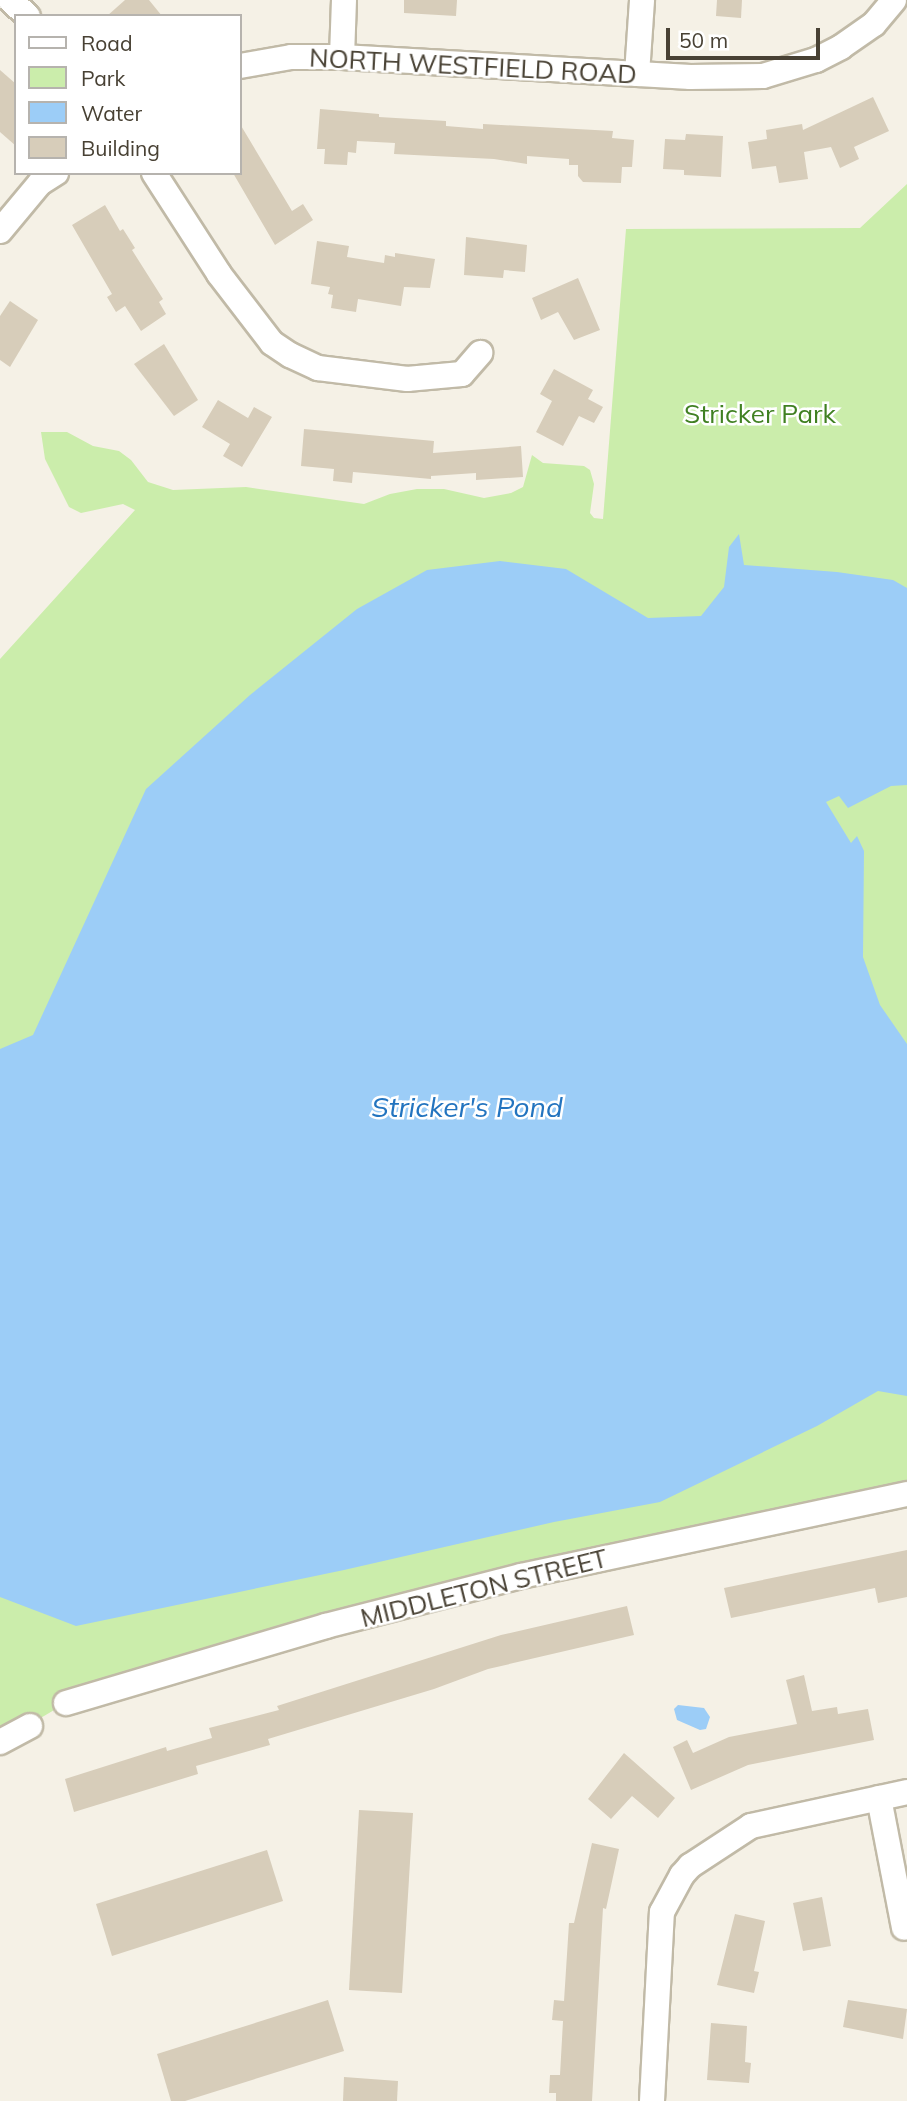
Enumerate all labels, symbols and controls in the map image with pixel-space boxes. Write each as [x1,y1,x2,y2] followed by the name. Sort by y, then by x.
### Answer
[14,14,242,175] legend
[669,14,823,58] scale bar
[679,27,728,53] text: 50 m
[81,30,132,56] text: Road
[308,42,638,90] street label: NORTH WESTFIELD ROAD
[81,65,125,91] text: Park
[81,100,142,126] text: Water
[81,135,160,161] text: Building
[684,398,836,430] park label: Stricker Park
[371,1090,563,1124] water label: Stricker's Pond
[357,1542,611,1634] street label: MIDDLETON STREET

